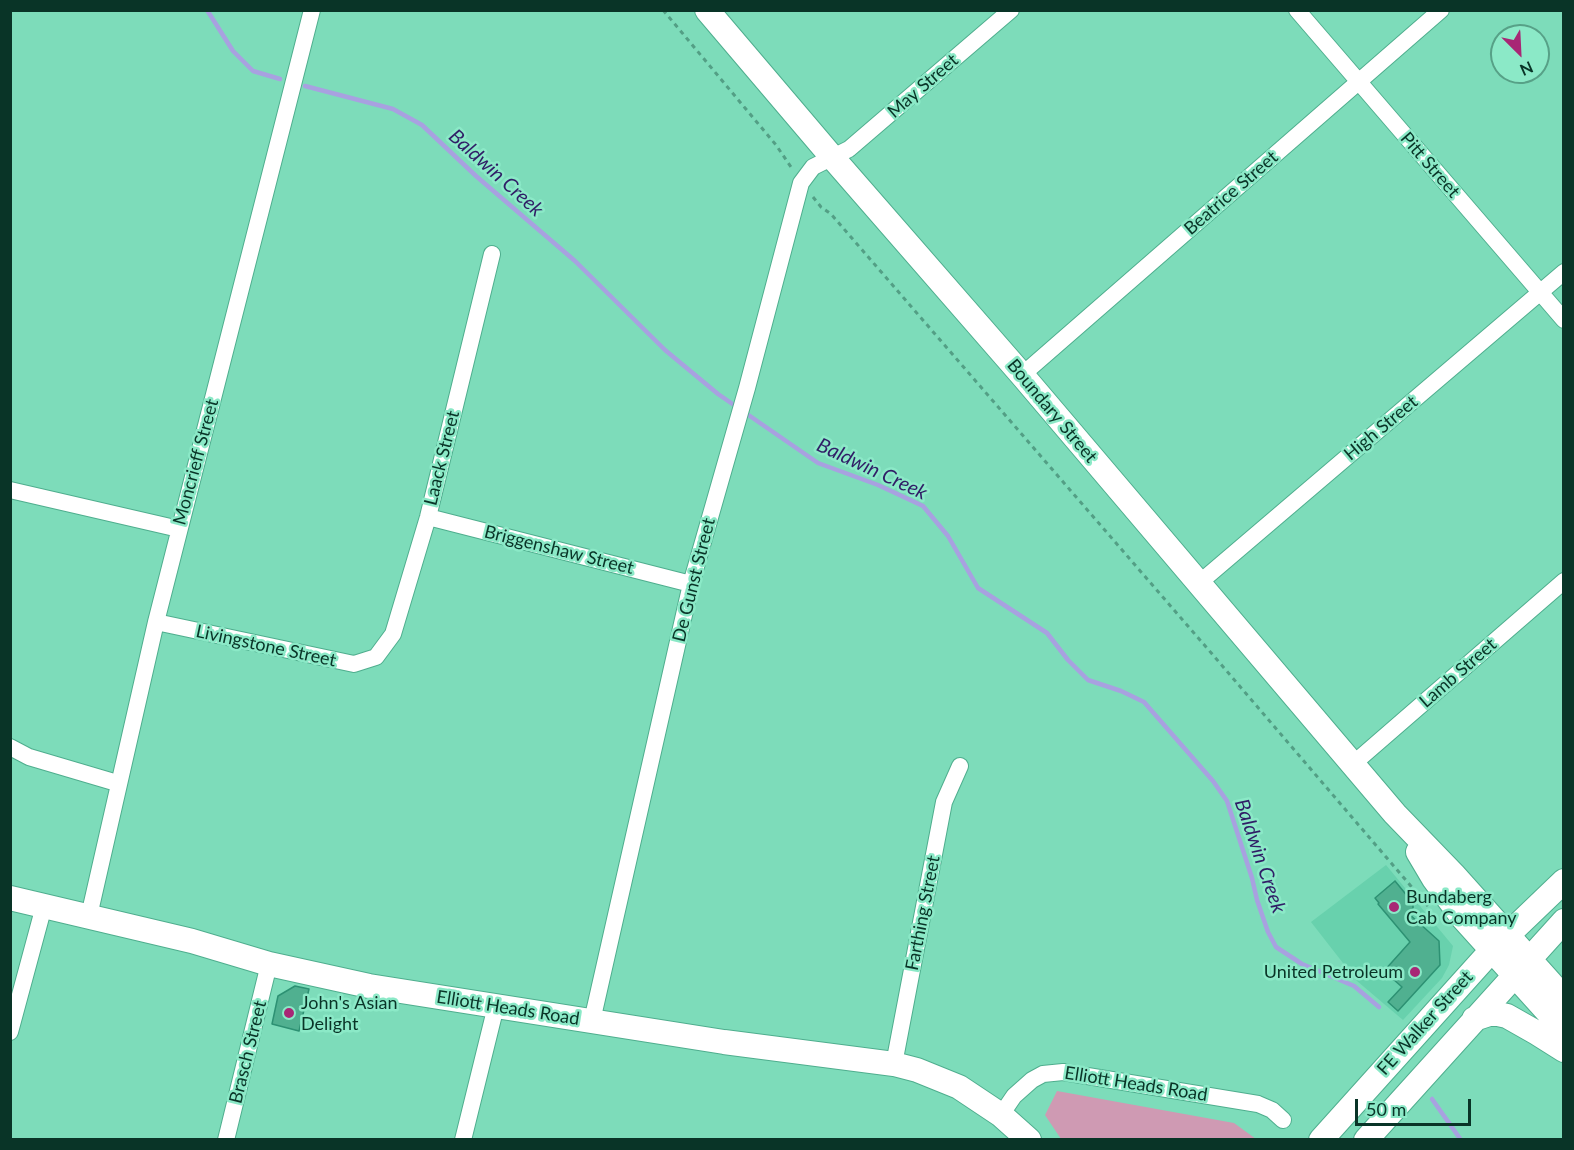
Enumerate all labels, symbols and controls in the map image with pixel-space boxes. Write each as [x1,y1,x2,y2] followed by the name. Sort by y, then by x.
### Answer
[1490,24,1550,84] north arrow
[883,49,963,123] street label: May Street
[1517,58,1536,80] text: N
[444,124,548,222] water label: Baldwin Creek
[1396,128,1464,202] street label: Pitt Street
[1180,146,1282,240] street label: Beatrice Street
[1002,355,1102,467] street label: Boundary Street
[1340,391,1422,465] street label: High Street
[169,397,223,527] street label: Moncrieff Street
[420,408,464,508] street label: Laack Street
[813,433,931,505] water label: Baldwin Creek
[668,516,720,644] street label: De Gunst Street
[482,521,636,579] street label: Briggenshaw Street
[194,621,338,671] street label: Livingstone Street
[1415,634,1501,712] street label: Lamb Street
[1229,796,1291,916] water label: Baldwin Creek
[901,854,945,972] street label: Farthing Street
[1406,886,1517,928] place label: Bundaberg Cab Company
[1387,900,1401,914] marker: Bundaberg Cab Company
[1264,961,1403,983] place label: United Petroleum
[1408,965,1422,979] marker: United Petroleum
[1373,966,1477,1080] street label: FE Walker Street
[435,986,581,1030] street label: Elliott Heads Road
[301,992,398,1034] place label: John's Asian Delight
[225,998,271,1106] street label: Brasch Street
[282,1006,296,1020] marker: John's Asian Delight
[1063,1062,1209,1106] street label: Elliott Heads Road
[1358,1087,1474,1125] scale bar
[1366,1098,1406,1120] text: 50 m

